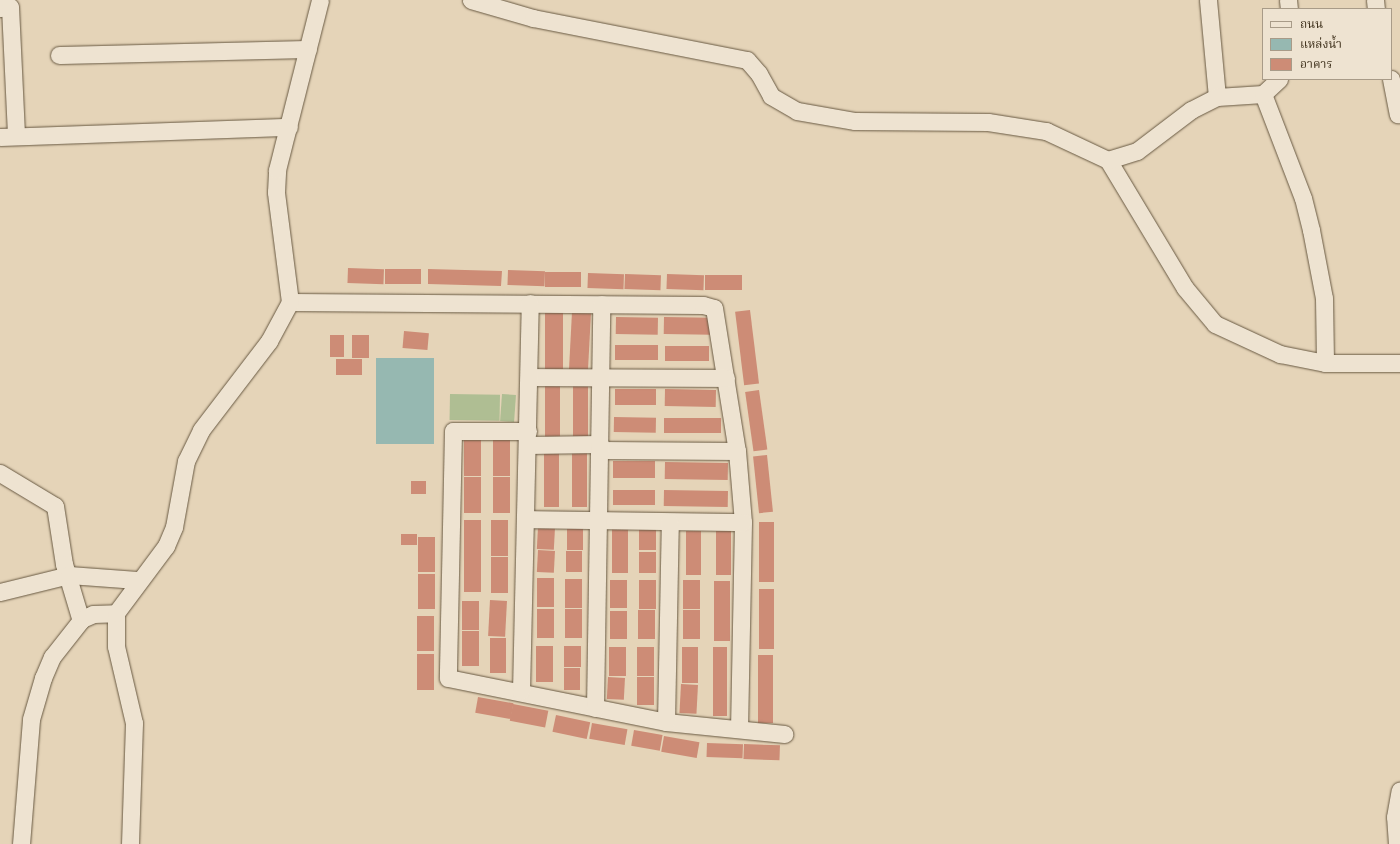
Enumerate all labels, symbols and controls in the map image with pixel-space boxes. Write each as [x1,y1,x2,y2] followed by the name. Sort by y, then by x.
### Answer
[1262,8,1392,80] legend
[1300,17,1323,31] text: ถนน
[1300,37,1342,51] text: แหล่งน้ำ
[1300,57,1332,71] text: อาคาร

